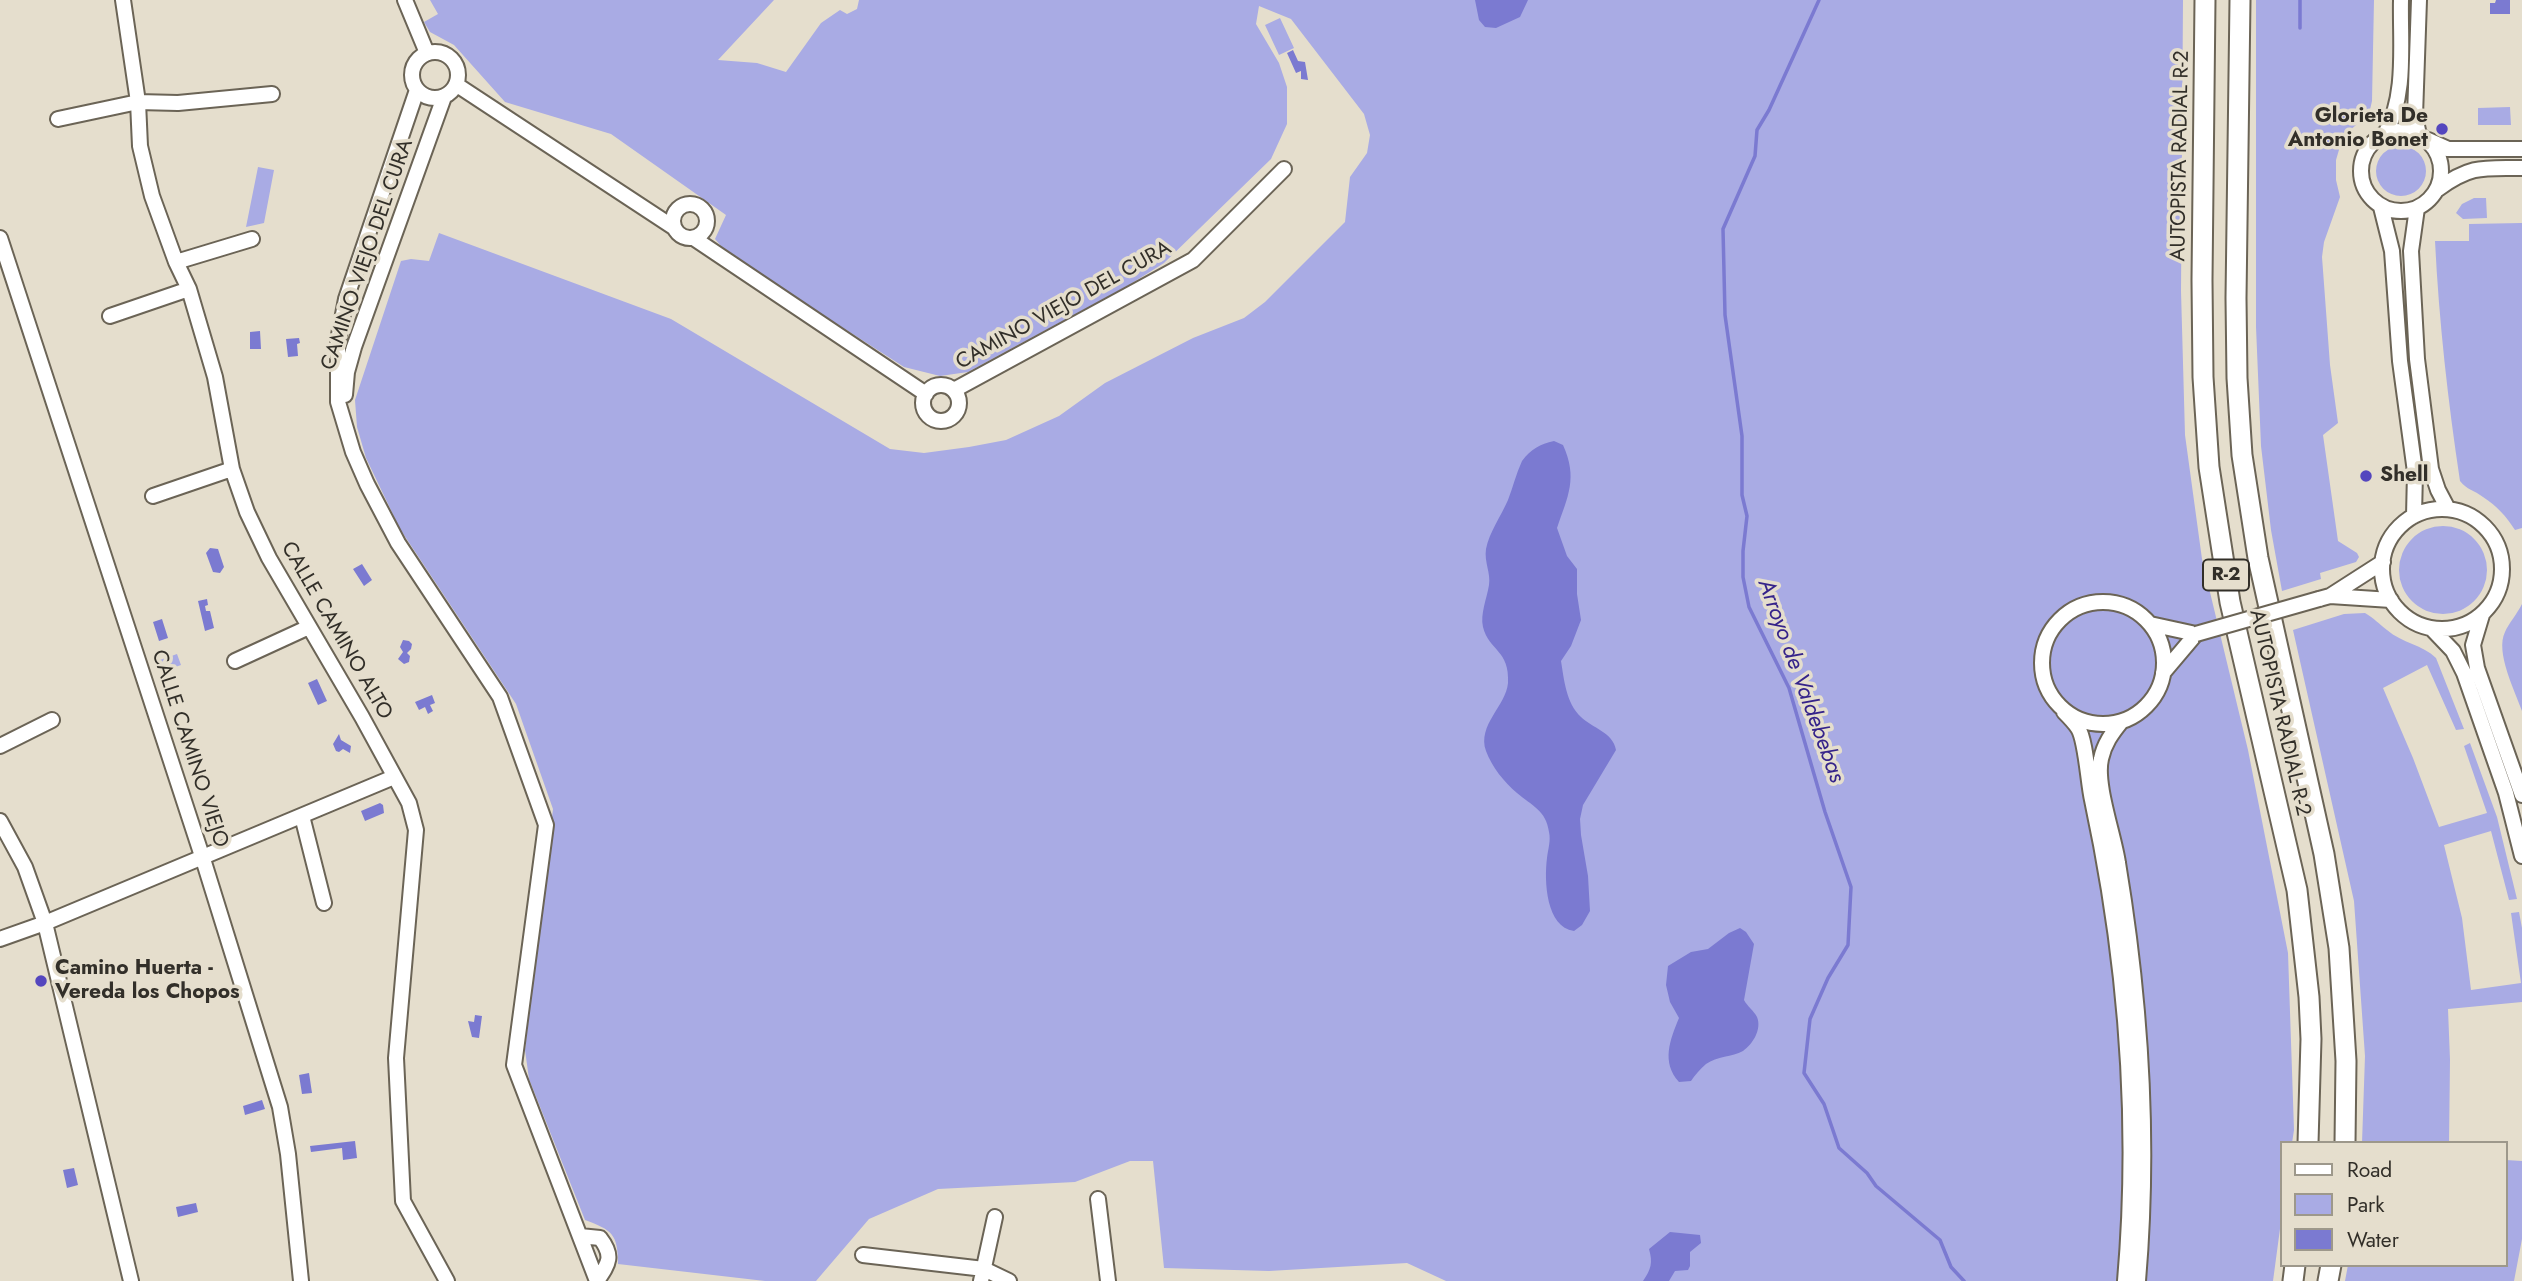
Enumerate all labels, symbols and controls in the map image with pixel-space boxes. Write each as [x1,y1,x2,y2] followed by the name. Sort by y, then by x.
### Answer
[2167,50,2195,262] street label: AUTOPISTA RADIAL R-2
[2288,104,2428,154] place label: Glorieta De Antonio Bonet
[2434,121,2450,137] marker: Glorieta De Antonio Bonet
[317,136,419,374] street label: CAMINO VIEJO DEL CURA
[952,236,1176,376] street label: CAMINO VIEJO DEL CURA
[2380,463,2428,489] place label: Shell
[2358,468,2374,484] marker: Shell
[275,538,397,724] street label: CALLE CAMINO ALTO
[2203,560,2249,590] road number: R-2
[1750,576,1850,786] water label: Arroyo de Valdebebas
[2243,607,2315,819] street label: AUTOPISTA RADIAL R-2
[145,647,233,851] street label: CALLE CAMINO VIEJO
[55,956,240,1006] place label: Camino Huerta - Vereda los Chopos
[33,973,49,989] marker: Camino Huerta - Vereda los Chopos
[2280,1141,2508,1267] legend
[2347,1155,2392,1185] text: Road
[2347,1190,2384,1220] text: Park
[2347,1225,2399,1255] text: Water

